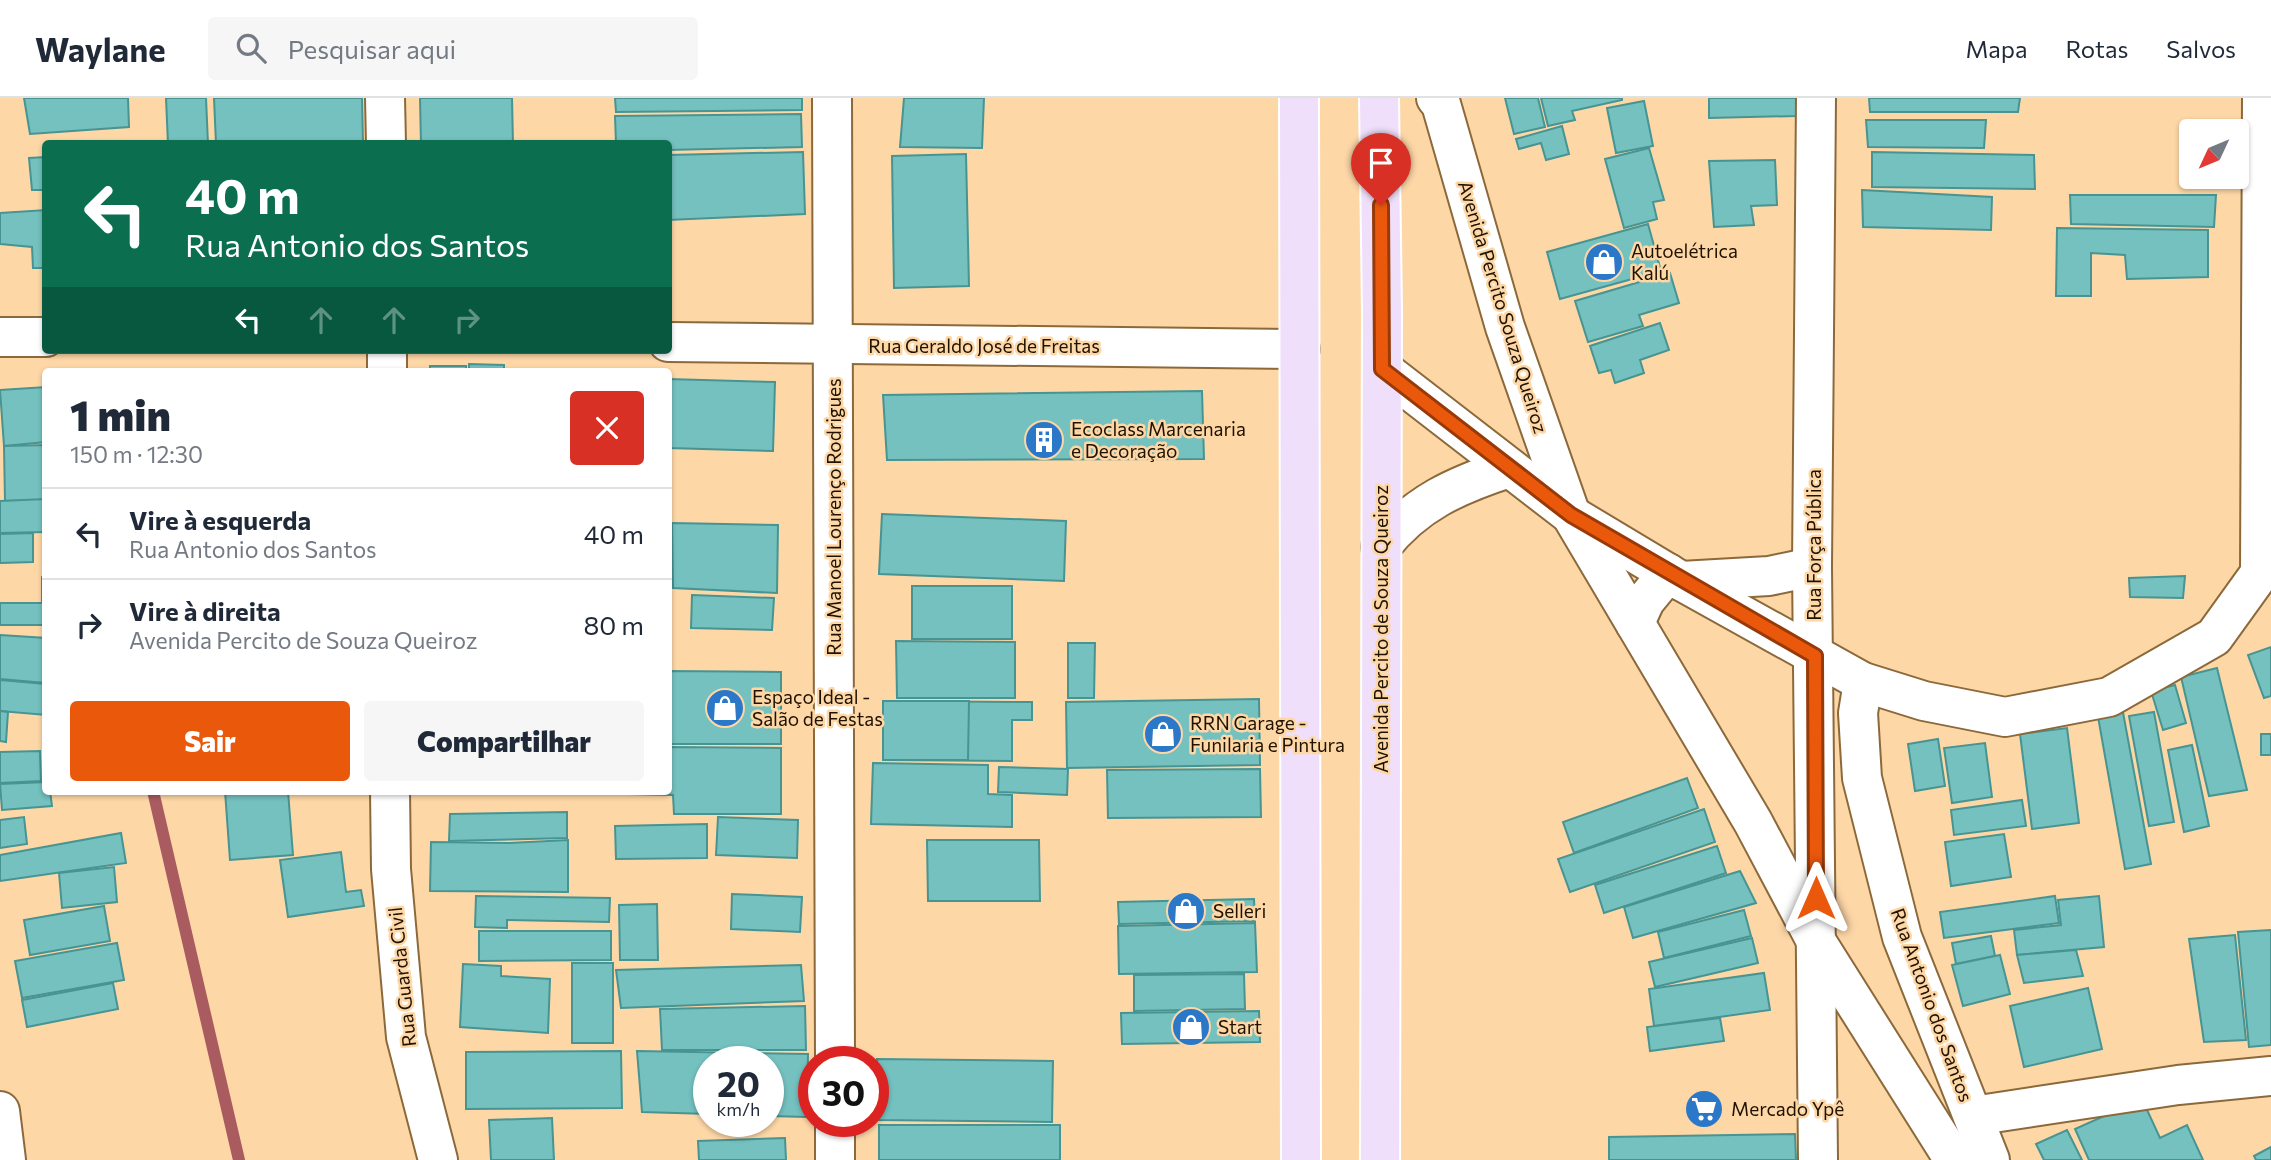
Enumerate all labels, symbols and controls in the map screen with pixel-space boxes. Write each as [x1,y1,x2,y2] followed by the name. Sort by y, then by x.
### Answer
[208,17,698,80] search box
[35,28,166,69] text: Waylane
[232,29,270,67] icon: search
[288,33,456,64] text: Pesquisar aqui
[1966,34,2028,63] text: Mapa
[2066,34,2128,63] text: Rotas
[2166,34,2236,63] text: Salvos
[2179,119,2249,189] north arrow
[2179,119,2249,189] map controls
[1351,133,1411,205] pin
[1362,144,1400,182] icon: arrive
[185,164,300,224] text: 40 m
[70,168,161,259] icon: left
[1454,178,1553,436] street label: Avenida Percito Souza Queiroz
[185,224,529,264] text: Rua Antonio dos Santos
[1631,239,1738,284] place label: Autoelétrica Kalú
[1583,241,1625,283] shop icon: Autoelétrica Kalú
[229,301,267,339] icon: left
[302,301,340,339] icon: ahead
[375,301,413,339] icon: ahead
[448,301,486,339] icon: right
[868,334,1100,357] street label: Rua Geraldo José de Freitas
[822,378,845,656] street label: Rua Manoel Lourenço Rodrigues
[70,388,171,440] text: 1 min
[570,391,644,465] button: close
[1071,417,1246,462] place label: Ecoclass Marcenaria e Decoração
[1023,419,1065,461] building icon: Ecoclass Marcenaria e Decoração
[70,440,203,468] text: 150 m · 12:30
[1802,469,1825,621] street label: Rua Força Pública
[1369,485,1392,773] street label: Avenida Percito de Souza Queiroz
[129,504,311,535] text: Vire à esquerda
[70,515,108,553] icon: left
[584,518,644,549] text: 40 m
[129,535,376,563] text: Rua Antonio dos Santos
[129,595,281,626] text: Vire à direita
[70,606,108,644] icon: right
[584,609,644,640] text: 80 m
[129,626,477,654] text: Avenida Percito de Souza Queiroz
[752,685,883,730] place label: Espaço Ideal - Salão de Festas
[704,687,746,729] shop icon: Espaço Ideal - Salão de Festas
[70,701,350,781] button: Sair
[364,701,644,781] button: Compartilhar
[1190,711,1345,756] place label: RRN Garage - Funilaria e Pintura
[1142,713,1184,755] shop icon: RRN Garage - Funilaria e Pintura
[1779,861,1853,935] position arrow
[1165,890,1207,932] shop icon: Selleri
[1213,899,1266,922] place label: Selleri
[1887,905,1978,1105] street label: Rua Antonio dos Santos
[383,906,420,1048] street label: Rua Guarda Civil
[1170,1006,1212,1048] shop icon: Start
[1218,1015,1262,1038] place label: Start
[798,1046,889,1137] speed limit sign: 30
[717,1061,760,1104] text: 20
[1683,1088,1725,1130] supermarket icon: Mercado Ypê
[1731,1097,1844,1120] place label: Mercado Ypê
[717,1098,760,1120] text: km/h

